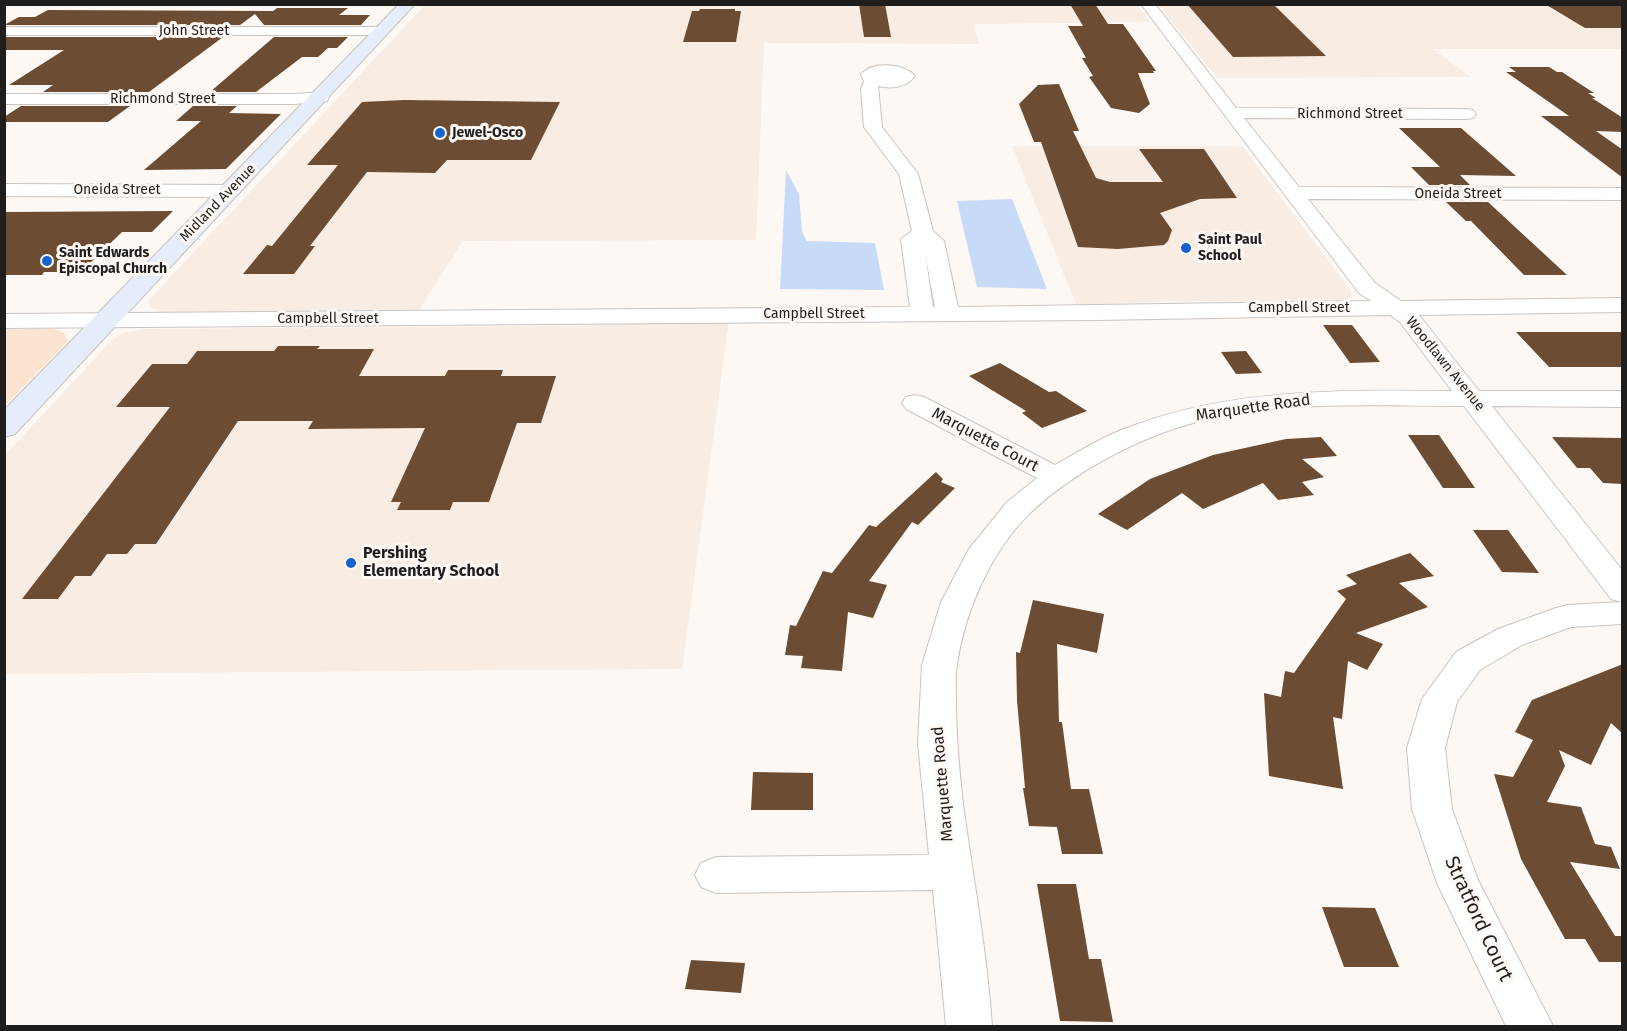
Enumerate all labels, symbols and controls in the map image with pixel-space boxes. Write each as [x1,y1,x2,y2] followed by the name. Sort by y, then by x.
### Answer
[159,23,229,39] street label: John Street
[110,91,216,107] street label: Richmond Street
[1297,106,1403,122] street label: Richmond Street
[452,125,523,141] place label: Jewel-Osco
[433,126,447,140] marker: Jewel-Osco
[177,161,259,245] street label: Midland Avenue
[73,182,161,198] street label: Oneida Street
[1414,186,1502,202] street label: Oneida Street
[1198,232,1262,264] place label: Saint Paul School
[1179,241,1193,255] marker: Saint Paul School
[59,245,167,278] place label: Saint Edwards Episcopal Church
[40,254,54,268] marker: Saint Edwards Episcopal Church
[1248,300,1350,316] street label: Campbell Street
[763,306,865,322] street label: Campbell Street
[277,311,379,327] street label: Campbell Street
[1402,314,1488,414] street label: Woodlawn Avenue
[1194,390,1312,426] street label: Marquette Road
[928,404,1042,476] street label: Marquette Court
[363,544,499,582] place label: Pershing Elementary School
[344,556,358,570] marker: Pershing Elementary School
[928,726,958,842] street label: Marquette Road
[1439,853,1517,985] street label: Stratford Court

